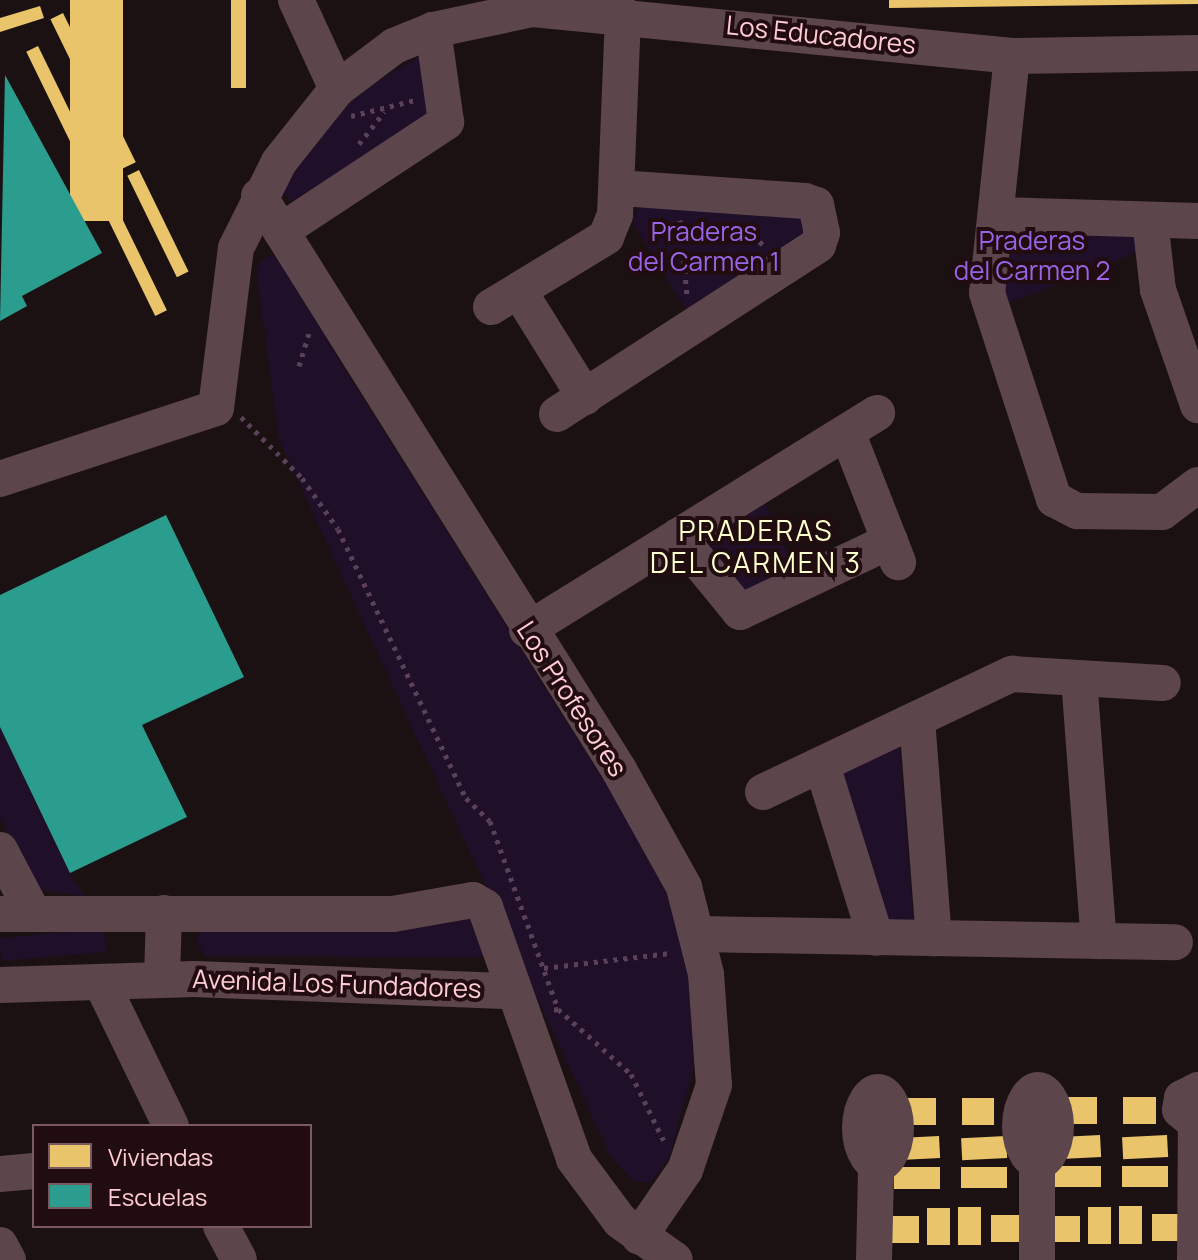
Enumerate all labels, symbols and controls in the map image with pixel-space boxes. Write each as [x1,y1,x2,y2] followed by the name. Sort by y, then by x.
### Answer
[725,10,917,60] street label: Los Educadores
[628,216,780,278] park label: Praderas del Carmen 1
[954,225,1110,286] park label: Praderas del Carmen 2
[649,513,863,579] district label: PRADERAS DEL CARMEN 3
[510,616,634,782] street label: Los Profesores
[192,963,482,1005] street label: Avenida Los Fundadores
[32,1124,312,1228] legend
[108,1140,213,1173] text: Viviendas
[108,1180,207,1213] text: Escuelas

